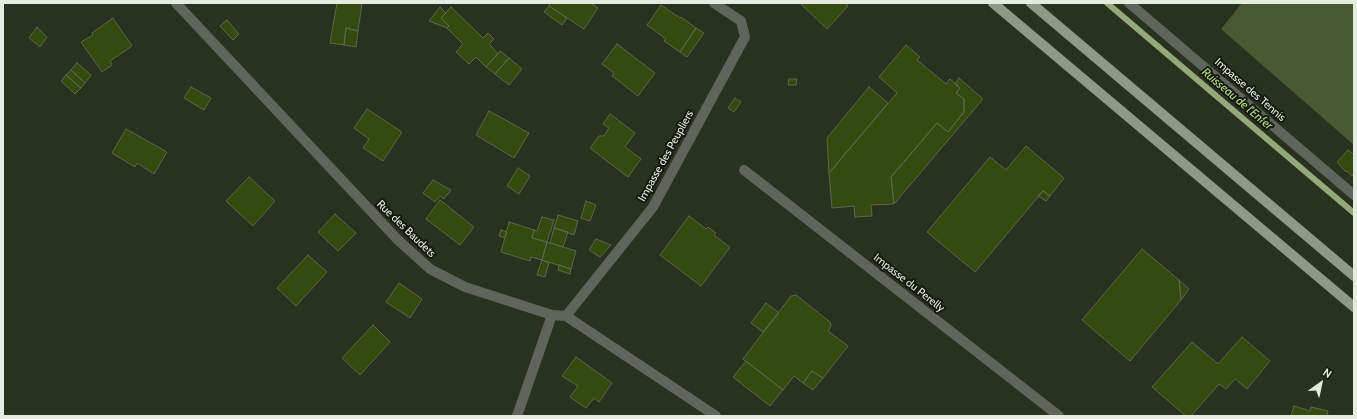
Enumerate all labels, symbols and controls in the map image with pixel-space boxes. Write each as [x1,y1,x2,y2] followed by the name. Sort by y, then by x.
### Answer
[1212,56,1288,124] street label: Impasse des Tennis
[1199,65,1275,133] water label: Ruisseau de l'Enfer
[636,108,696,204] street label: Impasse des Peupliers
[374,198,438,260] street label: Rue des Baudets
[871,251,947,315] street label: Impasse du Perelly
[1301,363,1341,403] north arrow
[1320,365,1335,381] text: N

